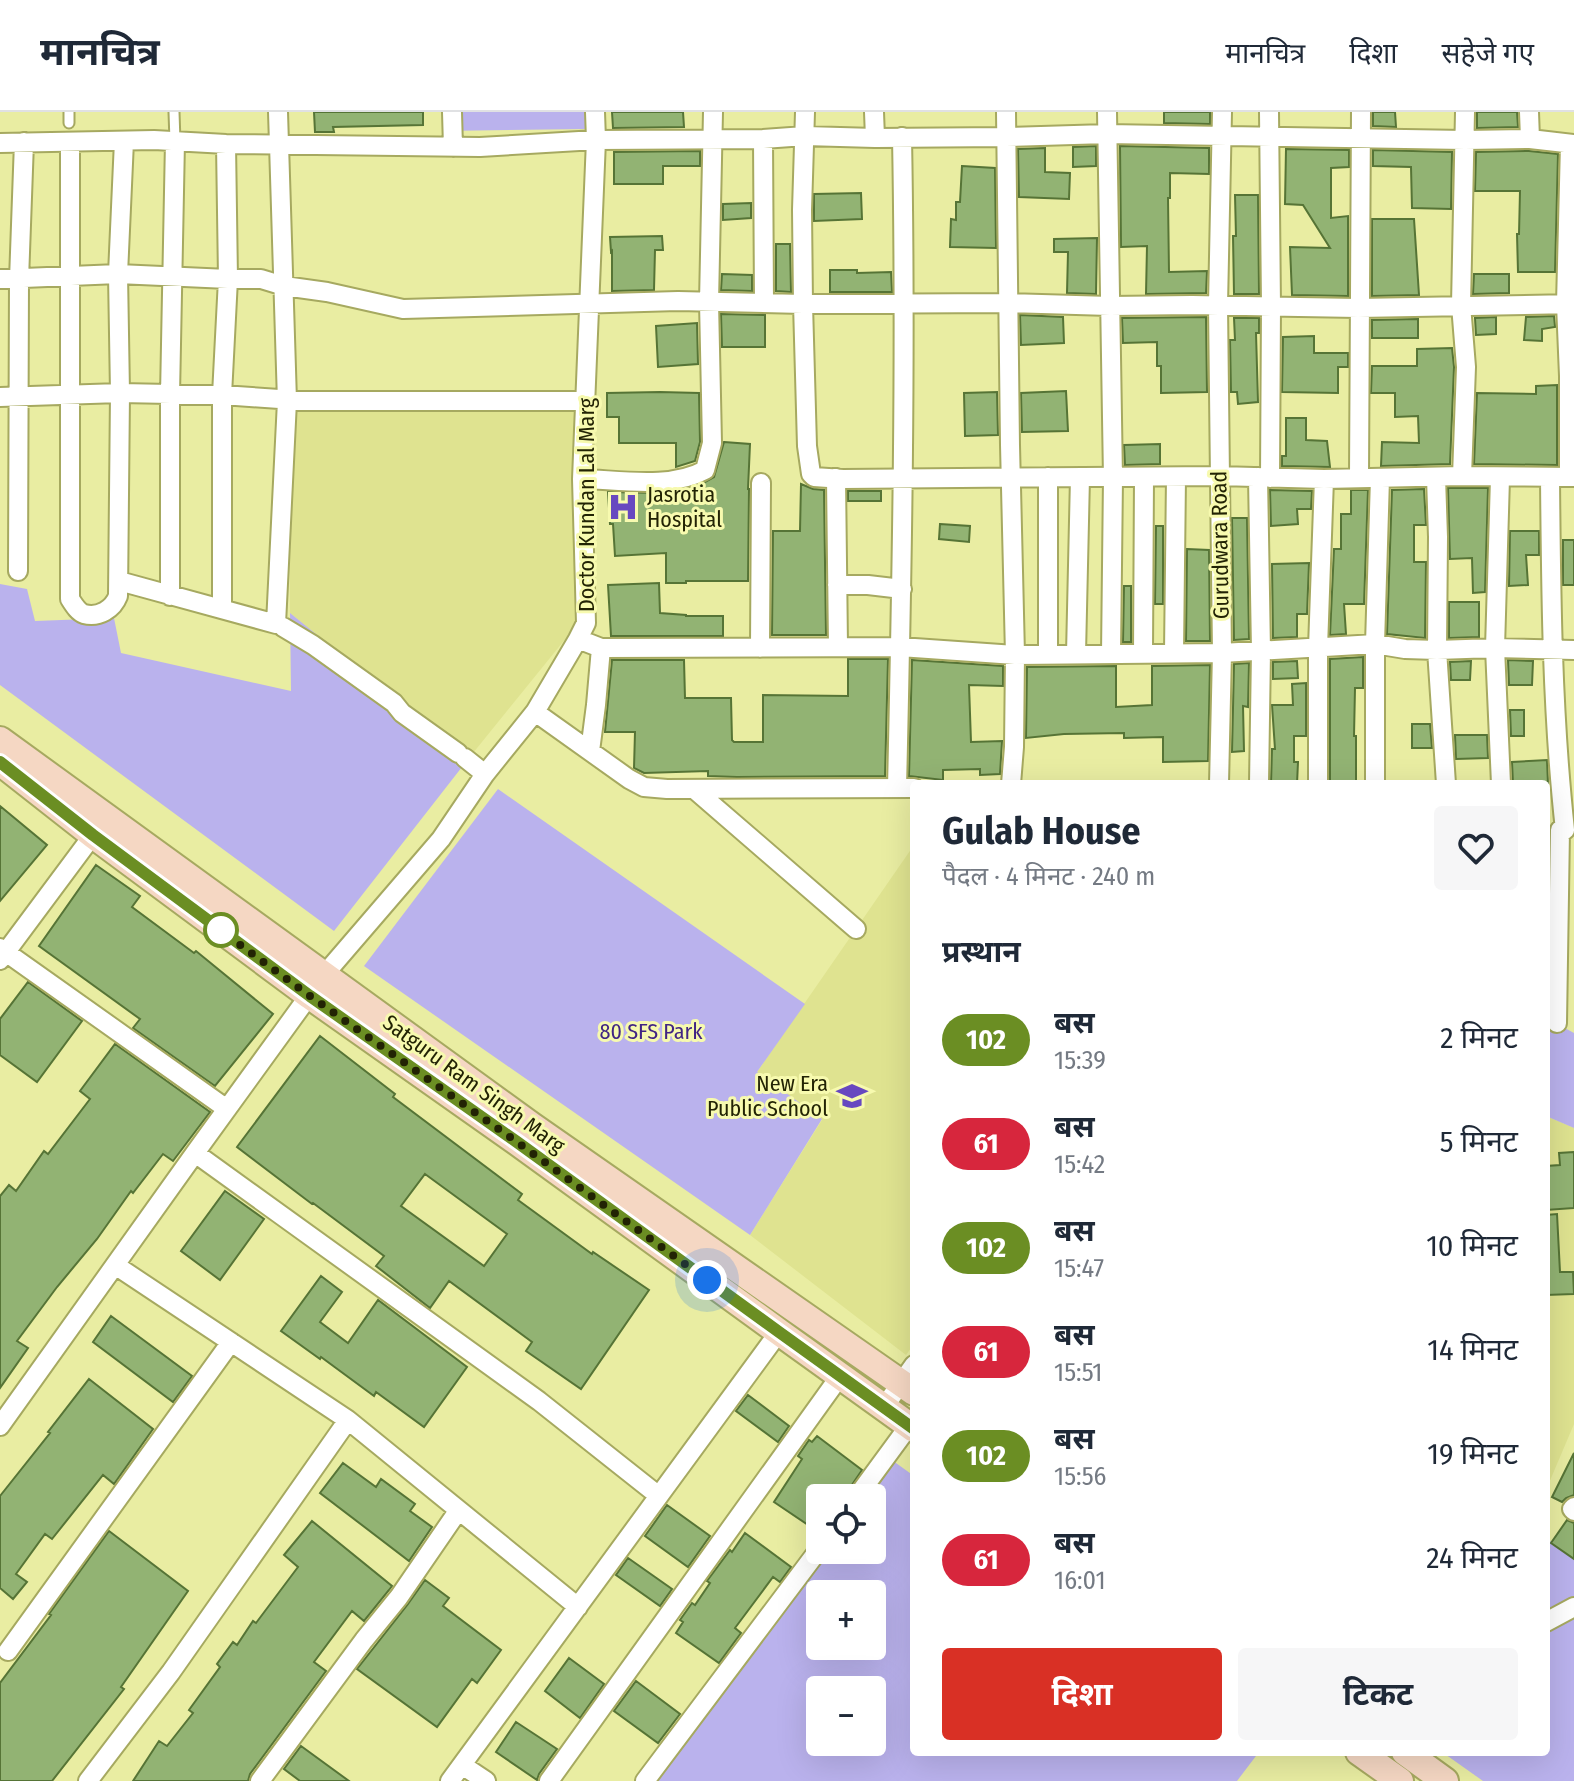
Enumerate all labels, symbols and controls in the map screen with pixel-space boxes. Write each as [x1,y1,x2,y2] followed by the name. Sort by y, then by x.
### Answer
[40,29,160,75] text: मानचित्र
[1225,37,1305,70] text: मानचित्र
[1349,37,1398,70] text: दिशा
[1442,37,1534,70] text: सहेजे गए
[573,397,600,612] street label: Doctor Kundan Lal Marg
[1205,471,1235,619] street label: Gurudwara Road
[647,481,722,533] place label: Jasrotia Hospital
[606,490,640,524] hospital icon: Jasrotia Hospital
[1434,806,1518,890] button: heart
[942,808,1141,854] text: Gulab House
[942,861,1155,892] text: पैदल · 4 मिनट · 240 m
[204,913,238,947] unlabelled marker
[942,934,1021,970] text: प्रस्थान
[1054,1005,1095,1041] text: बस
[378,1009,571,1160] street label: Satguru Ram Singh Marg
[600,1018,703,1045] park label: 80 SFS Park
[1440,1020,1518,1056] text: 2 मिनट
[966,1023,1006,1056] text: 102
[1054,1045,1106,1076] text: 15:39
[707,1070,828,1122] place label: New Era Public School
[835,1079,869,1113] school or university icon: New Era Public School
[1054,1109,1095,1145] text: बस
[1440,1124,1518,1160] text: 5 मिनट
[973,1127,999,1160] text: 61
[1054,1149,1105,1180] text: 15:42
[1054,1213,1095,1249] text: बस
[1426,1228,1518,1264] text: 10 मिनट
[966,1231,1006,1264] text: 102
[1054,1253,1104,1284] text: 15:47
[687,1260,727,1300] your location
[1054,1317,1095,1353] text: बस
[1427,1332,1518,1368] text: 14 मिनट
[973,1335,999,1368] text: 61
[1054,1357,1103,1388] text: 15:51
[1054,1421,1095,1457] text: बस
[1427,1436,1518,1472] text: 19 मिनट
[966,1439,1006,1472] text: 102
[1054,1461,1107,1492] text: 15:56
[806,1484,886,1756] map controls
[806,1484,886,1564] button: locate
[1054,1525,1095,1561] text: बस
[1426,1540,1518,1576] text: 24 मिनट
[973,1543,999,1576] text: 61
[1054,1565,1106,1596] text: 16:01
[806,1580,886,1660] button: +
[942,1648,1222,1740] button: दिशा
[1238,1648,1518,1740] button: टिकट
[806,1676,886,1756] button: −

